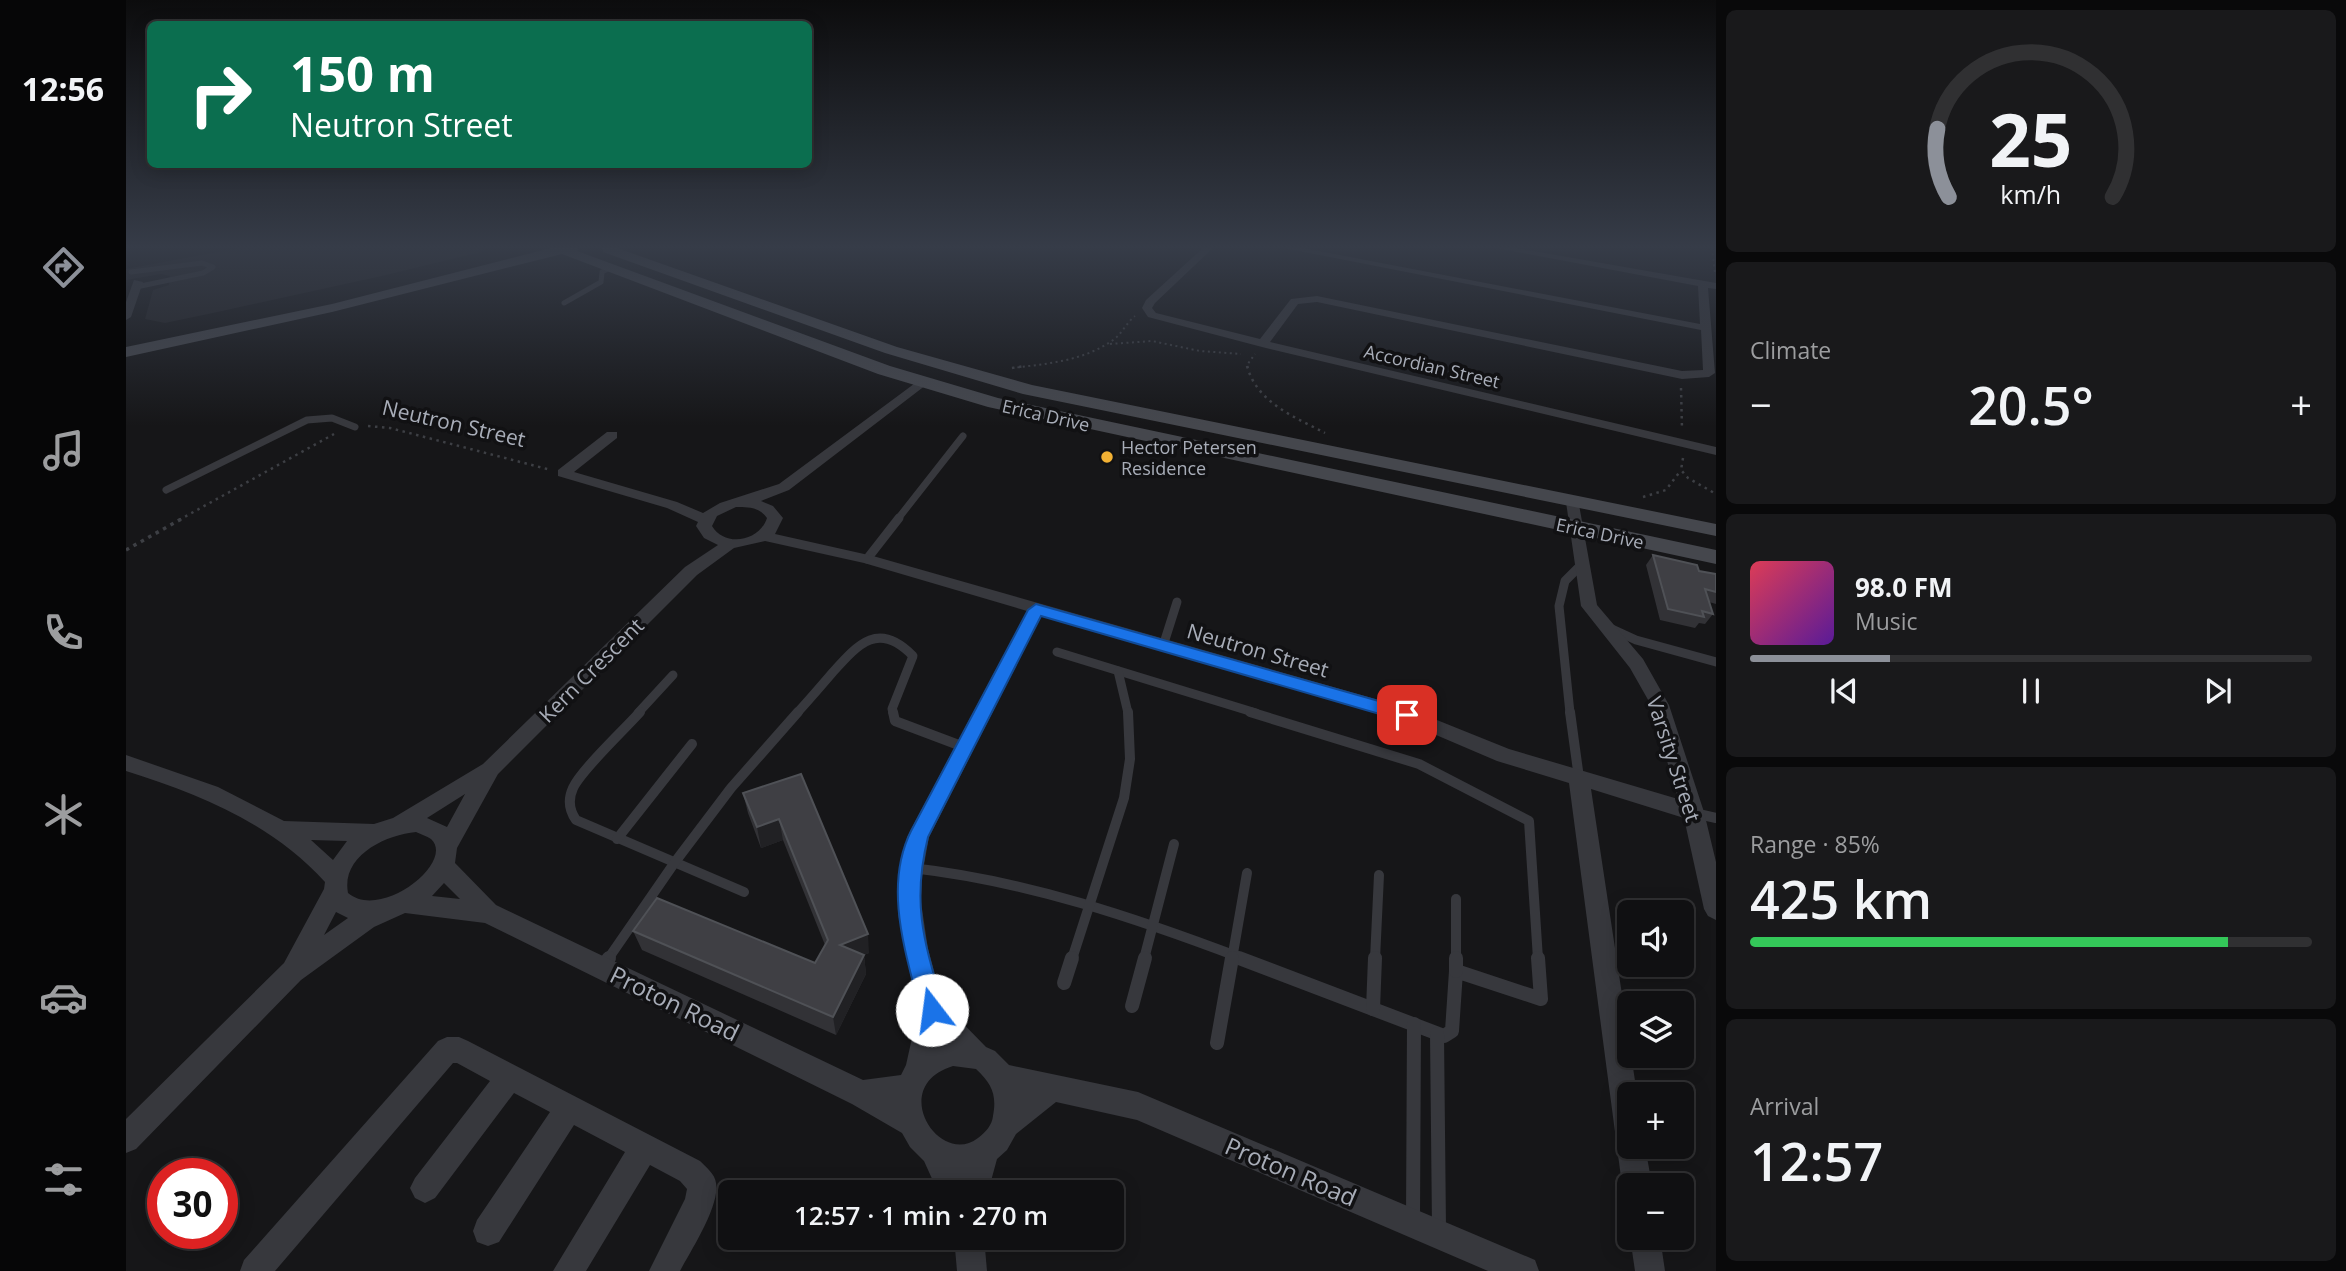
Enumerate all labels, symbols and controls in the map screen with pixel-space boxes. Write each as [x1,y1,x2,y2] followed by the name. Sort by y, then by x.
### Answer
[290,40,435,106] text: 150 m
[175,49,266,140] icon: right
[22,67,104,110] text: 12:56
[1989,89,2073,188] text: 25
[290,103,513,146] text: Neutron Street
[2001,177,2061,211] text: km/h
[39,243,88,292] icon: directions
[1750,334,1831,366] text: Climate
[1362,339,1502,393] street label: Accordian Street
[1968,369,2094,440] text: 20.5°
[1750,378,1772,430] text: −
[2290,378,2312,430] text: +
[380,393,528,453] street label: Neutron Street
[1000,393,1092,437] street label: Erica Drive
[39,426,88,475] icon: music
[1121,435,1257,480] place label: Hector Petersen Residence
[1099,449,1115,465] marker: Hector Petersen Residence
[1554,512,1646,554] street label: Erica Drive
[1855,569,1953,605] text: 98.0 FM
[1855,605,1918,637] text: Music
[39,608,88,657] icon: phone
[533,612,649,728] street label: Kern Crescent
[1184,616,1332,684] street label: Neutron Street
[1825,672,1863,710] icon: previous
[2012,672,2050,710] icon: pause
[2199,672,2237,710] icon: next
[1377,685,1437,745] pin
[1641,693,1707,825] street label: Varsity Street
[1388,696,1426,734] icon: arrive
[39,790,88,839] icon: climate
[1750,828,1880,860] text: Range · 85%
[1750,863,1932,934] text: 425 km
[1617,900,1694,1250] map controls
[1617,900,1694,977] button: sound
[605,958,745,1048] street label: Proton Road
[39,973,88,1022] icon: car
[895,973,969,1047] position arrow
[1617,991,1694,1068] button: layers
[1617,1082,1694,1159] button: +
[1750,1090,1819,1122] text: Arrival
[1750,1125,1883,1196] text: 12:57
[1220,1128,1362,1214] street label: Proton Road
[39,1155,88,1204] icon: filters
[147,1158,238,1249] speed limit sign: 30
[1617,1173,1694,1250] button: −
[794,1197,1048,1233] text: 12:57 · 1 min · 270 m

